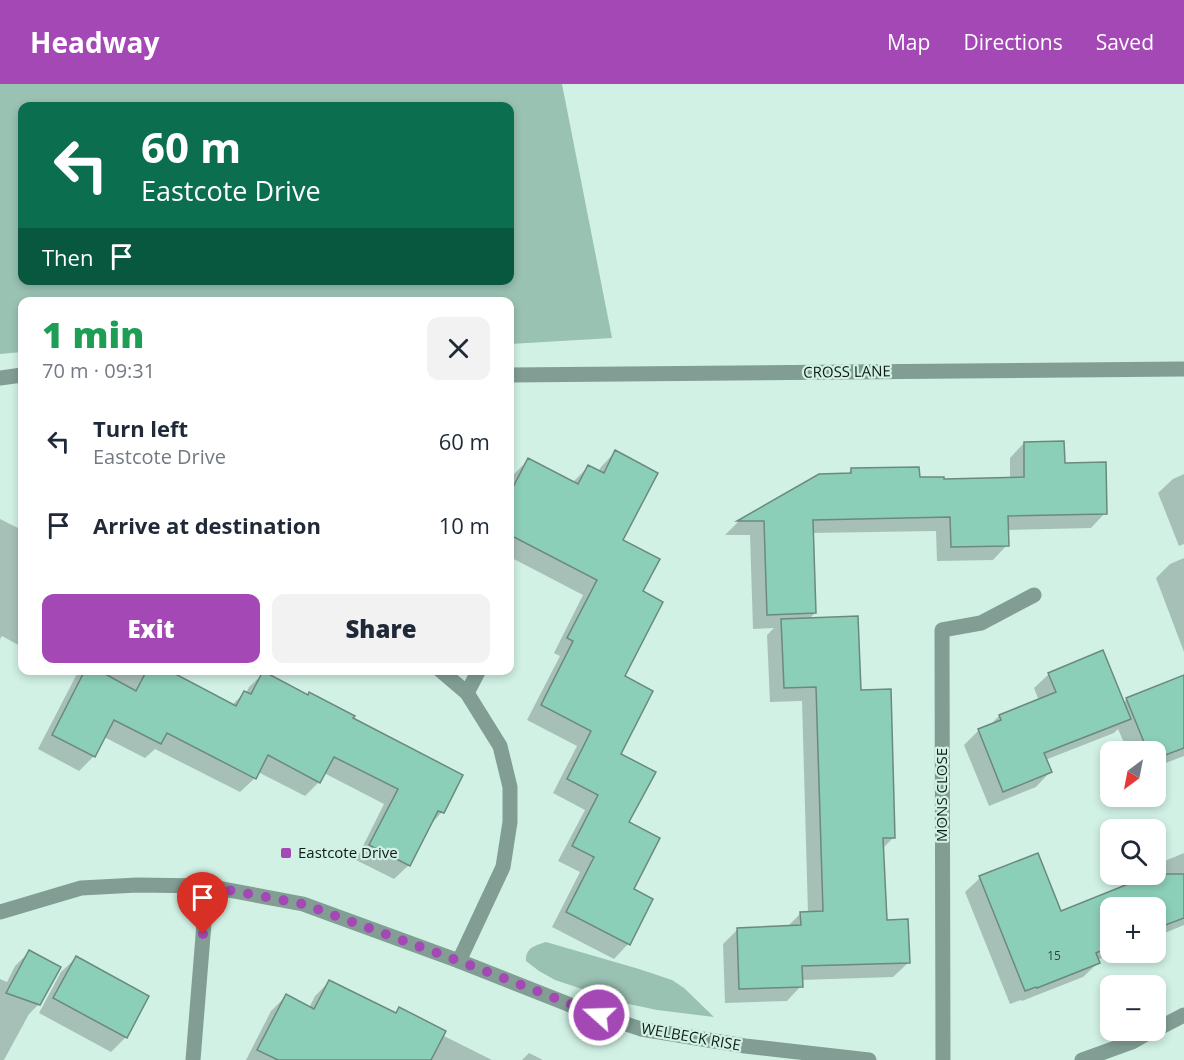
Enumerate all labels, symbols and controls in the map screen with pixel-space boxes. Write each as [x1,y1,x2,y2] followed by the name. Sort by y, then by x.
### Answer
[30,23,159,61] text: Headway
[887,28,930,56] text: Map
[963,28,1063,56] text: Directions
[1096,28,1154,56] text: Saved
[141,118,241,175] text: 60 m
[42,126,120,204] icon: left
[141,172,321,209] text: Eastcote Drive
[105,240,138,273] icon: arrive
[42,242,93,272] text: Then
[42,310,144,359] text: 1 min
[427,317,490,380] button: close
[42,357,155,384] text: 70 m · 09:31
[803,360,891,382] street label: CROSS LANE
[93,413,188,443] text: Turn left
[42,425,75,458] icon: left
[439,426,490,456] text: 60 m
[93,443,226,470] text: Eastcote Drive
[42,509,75,542] icon: arrive
[93,510,321,540] text: Arrive at destination
[439,510,490,540] text: 10 m
[42,594,260,663] button: Exit
[272,594,490,663] button: Share
[1100,741,1166,807] north arrow
[1100,741,1166,1041] map controls
[931,748,951,842] street label: MONS CLOSE
[1100,819,1166,885] button: search
[298,842,398,862] place label: Eastcote Drive
[279,846,293,860] marker: Eastcote Drive
[177,872,228,934] pin
[186,881,219,914] icon: arrive
[1100,897,1166,963] button: +
[1047,947,1061,964] house number: 15
[1100,975,1166,1041] button: −
[567,983,631,1047] position arrow
[640,1017,742,1055] street label: WELBECK RISE

